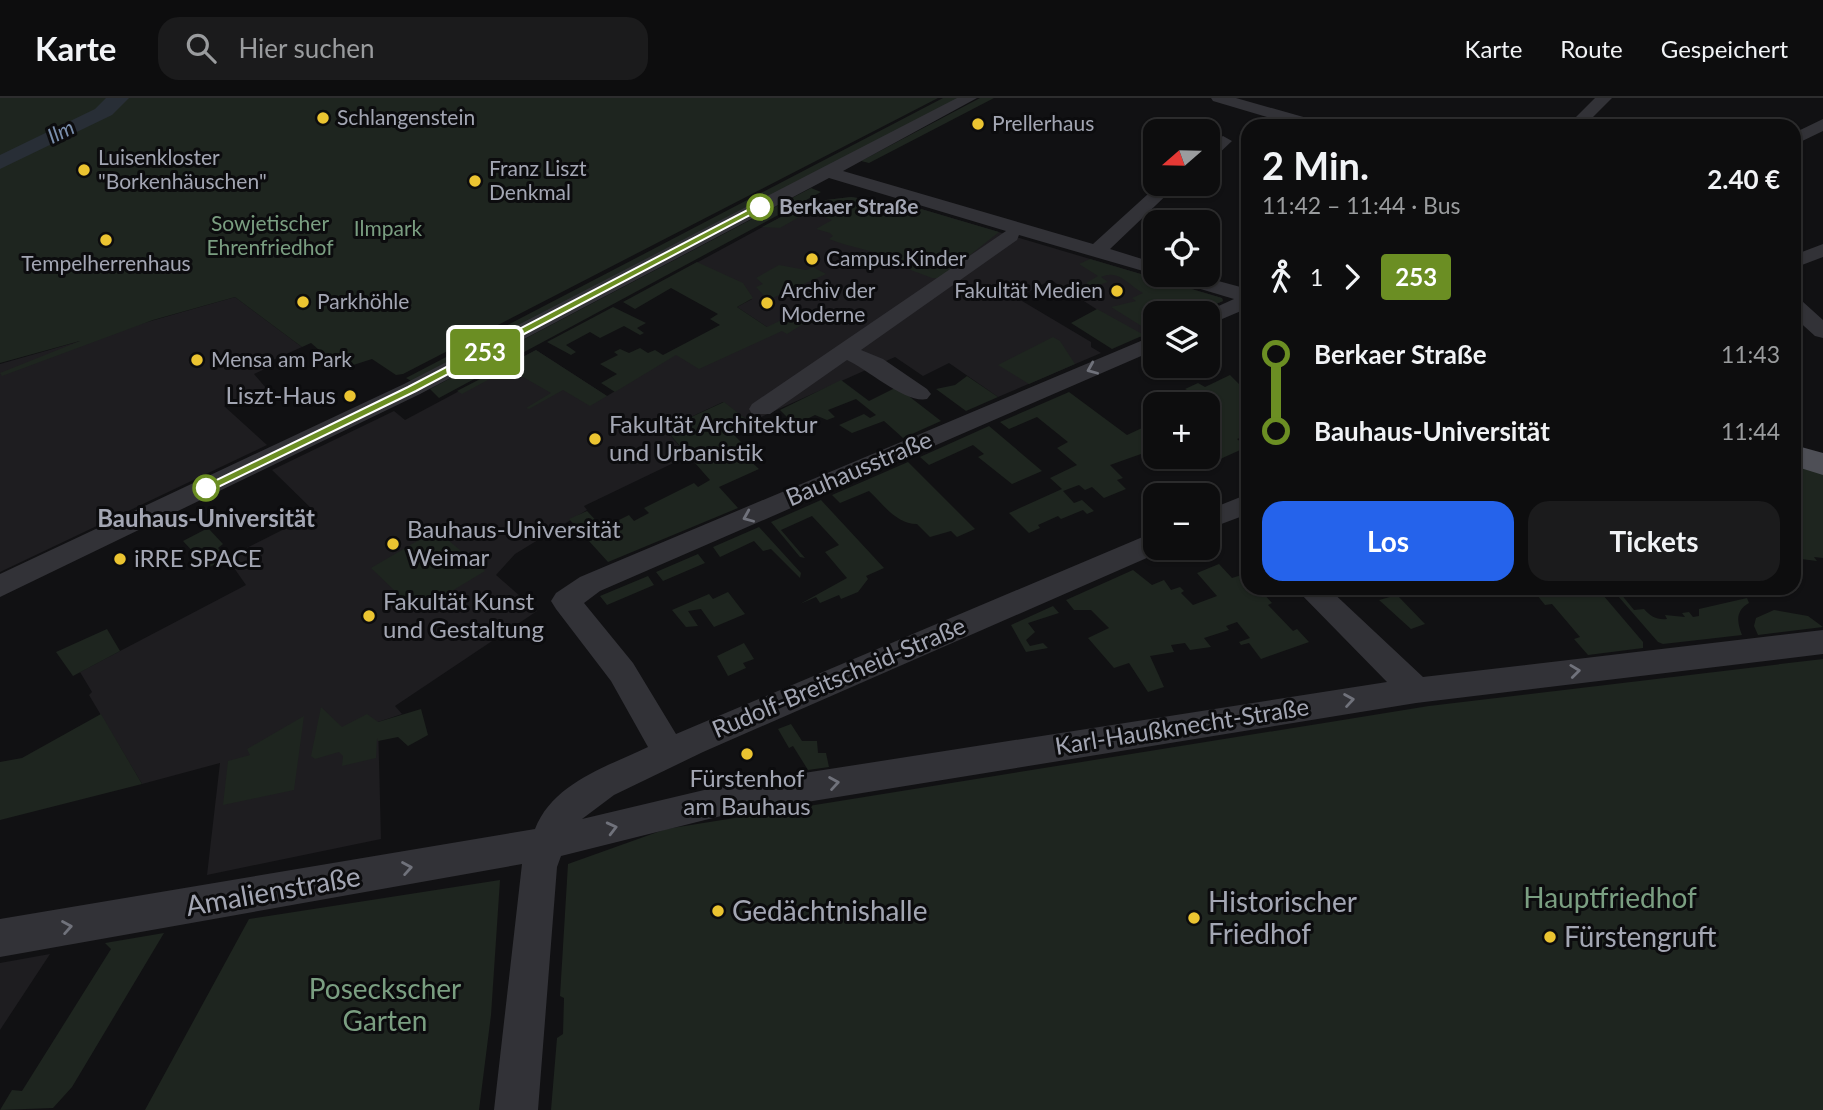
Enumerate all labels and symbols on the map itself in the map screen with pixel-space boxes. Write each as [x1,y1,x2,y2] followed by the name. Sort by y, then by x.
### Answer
[337,104,475,129] place label: Schlangenstein
[315,110,331,126] marker: Schlangenstein
[992,110,1094,135] place label: Prellerhaus
[43,114,78,148] water label: Ilm
[970,116,986,132] marker: Prellerhaus
[1143,119,1220,196] north arrow
[98,144,267,193] place label: Luisenkloster "Borkenhäuschen"
[489,155,587,204] place label: Franz Liszt Denkmal
[76,162,92,178] marker: Luisenkloster "Borkenhäuschen"
[467,173,483,189] marker: Franz Liszt Denkmal
[779,193,918,218] place label: Berkaer Straße
[747,194,773,220] marker: Berkaer Straße
[206,210,334,259] park label: Sowjetischer Ehrenfriedhof
[354,215,423,240] park label: Ilmpark
[98,232,114,248] marker: Tempelherrenhaus
[826,245,967,270] place label: Campus.Kinder
[21,250,191,275] place label: Tempelherrenhaus
[804,251,820,267] marker: Campus.Kinder
[781,277,876,326] place label: Archiv der Moderne
[954,277,1103,302] place label: Fakultät Medien
[1109,283,1125,299] marker: Fakultät Medien
[317,288,409,313] place label: Parkhöhle
[295,294,311,310] marker: Parkhöhle
[759,295,775,311] marker: Archiv der Moderne
[445,329,525,375] line badge: 253
[211,346,352,371] place label: Mensa am Park
[189,352,205,368] marker: Mensa am Park
[1087,360,1099,374] one-way arrow
[225,380,336,409] place label: Liszt-Haus
[342,388,358,404] marker: Liszt-Haus
[609,409,818,466] place label: Fakultät Architektur und Urbanistik
[781,424,936,511] street label: Bauhausstraße
[587,431,603,447] marker: Fakultät Architektur und Urbanistik
[193,475,219,501] marker: Bauhaus-Universität
[97,503,315,532] place label: Bauhaus-Universität
[743,508,755,522] one-way arrow
[407,514,621,571] place label: Bauhaus-Universität Weimar
[385,536,401,552] marker: Bauhaus-Universität Weimar
[134,543,262,572] place label: iRRE SPACE
[112,551,128,567] marker: iRRE SPACE
[383,586,544,643] place label: Fakultät Kunst und Gestaltung
[361,608,377,624] marker: Fakultät Kunst und Gestaltung
[707,610,969,743] street label: Rudolf-Breitscheid-Straße
[1569,664,1581,679] one-way arrow
[1053,691,1311,760] street label: Karl-Haußknecht-Straße
[1343,693,1355,708] one-way arrow
[739,746,755,762] marker: Fürstenhof am Bauhaus
[683,763,811,820] place label: Fürstenhof am Bauhaus
[829,776,840,791] one-way arrow
[606,822,618,836] one-way arrow
[183,858,363,922] street label: Amalienstraße
[401,861,413,876] one-way arrow
[1523,880,1697,914] park label: Hauptfriedhof
[1208,884,1357,950] place label: Historischer Friedhof
[732,893,928,927] place label: Gedächtnishalle
[710,903,726,919] marker: Gedächtnishalle
[1186,910,1202,926] marker: Historischer Friedhof
[1564,919,1717,953] place label: Fürstengruft
[61,920,73,935] one-way arrow
[1542,929,1558,945] marker: Fürstengruft
[309,971,461,1037] park label: Poseckscher Garten

